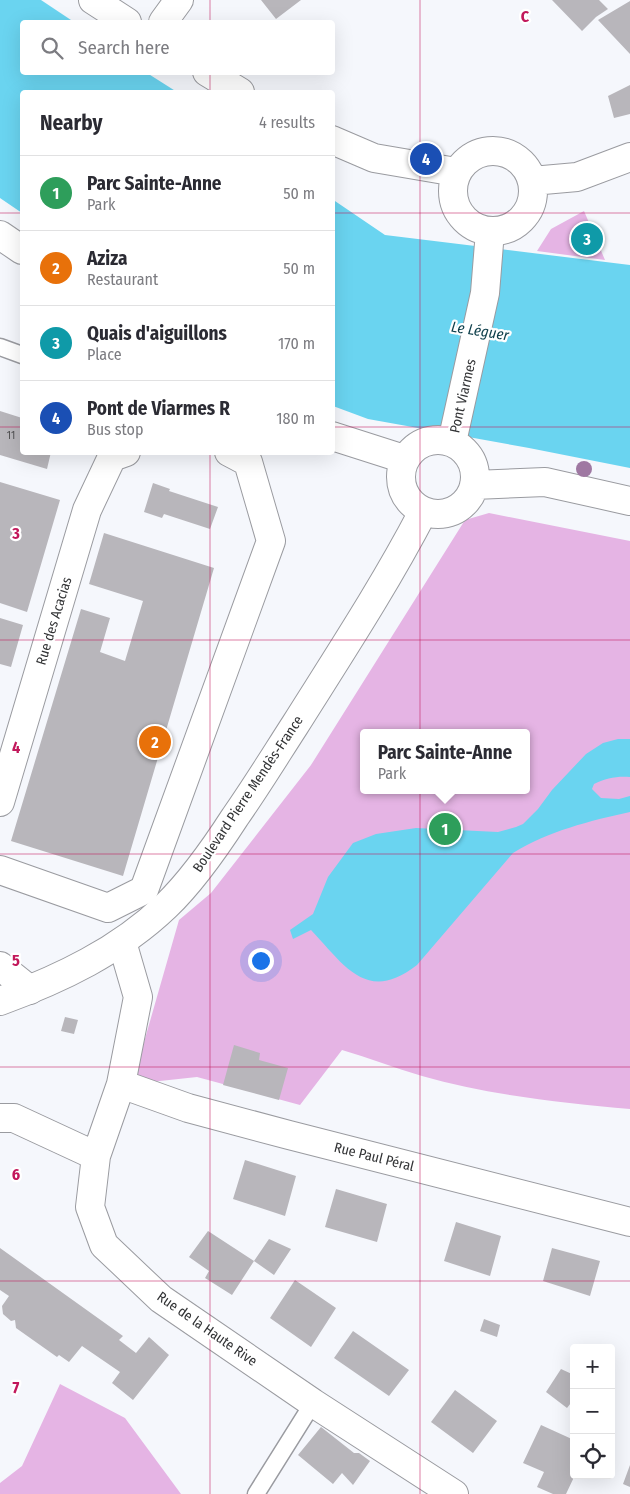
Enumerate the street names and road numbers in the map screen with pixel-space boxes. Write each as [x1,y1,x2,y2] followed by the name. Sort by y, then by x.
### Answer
[446,357,480,435] street label: Pont Viarmes
[33,575,75,667] street label: Rue des Acacias
[189,712,307,875] street label: Boulevard Pierre Mendès-France
[332,1139,416,1175] street label: Rue Paul Péral
[154,1288,260,1370] street label: Rue de la Haute Rive

